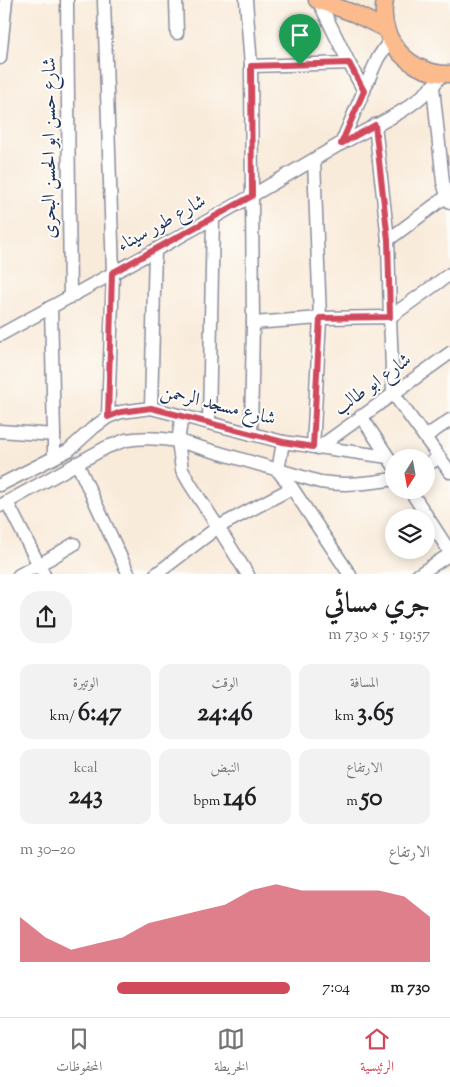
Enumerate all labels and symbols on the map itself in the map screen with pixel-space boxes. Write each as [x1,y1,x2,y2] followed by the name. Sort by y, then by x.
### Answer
[279,14,321,65] pin
[37,57,64,239] street label: شارع حسن ابو الحسن البحرى
[113,189,211,259] street label: شارع طور سيناء
[328,347,418,423] street label: شارع ابو طالب
[158,379,278,433] street label: شارع مسجد الرحمن
[385,449,435,499] north arrow

